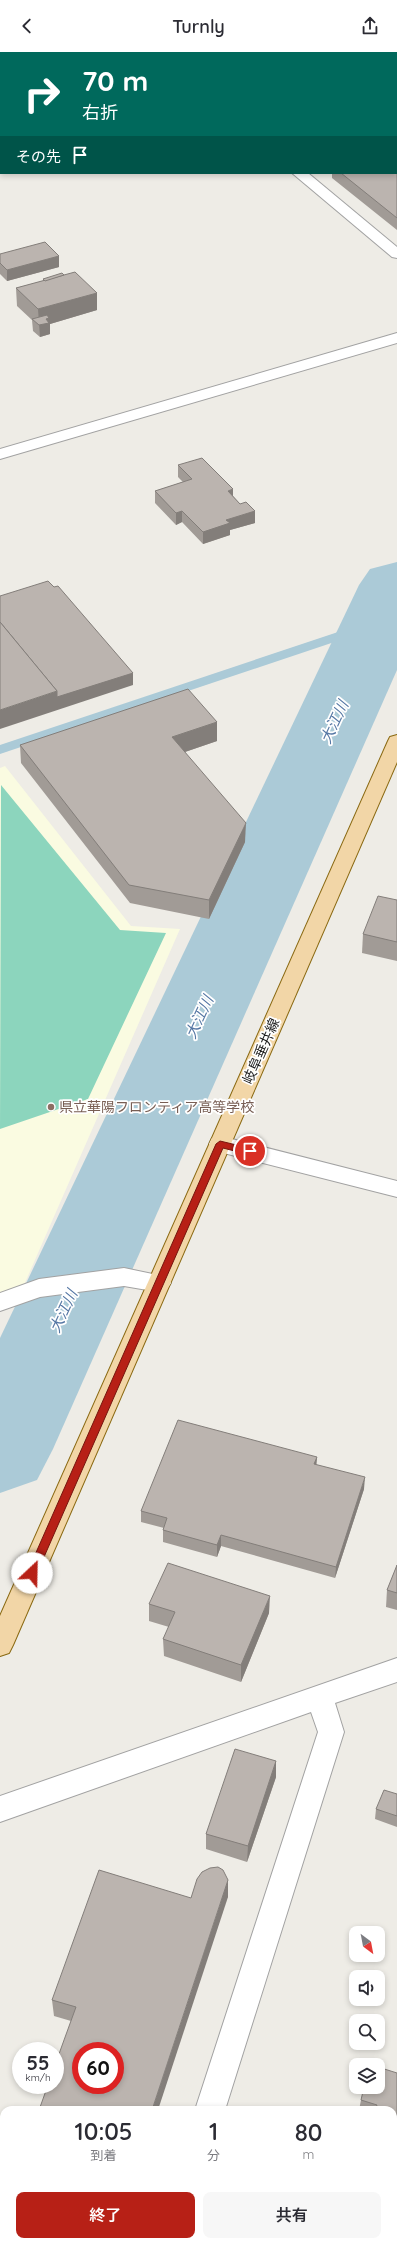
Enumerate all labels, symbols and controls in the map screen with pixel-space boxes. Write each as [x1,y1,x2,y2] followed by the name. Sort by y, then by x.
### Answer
[16,15,38,37] icon: back
[172,15,225,38] text: Turnly
[359,15,381,37] icon: share
[82,63,148,98] text: 70 m
[16,68,68,120] icon: right
[82,101,118,124] text: 右折
[69,144,91,166] icon: arrive
[16,147,61,166] text: その先
[316,696,353,746] water label: 大江川
[181,991,218,1041] water label: 大江川
[239,1015,283,1087] street label: 岐阜垂井線
[59,1098,254,1116] place label: 県立華陽フロンティア高等学校
[46,1102,56,1112] marker: 県立華陽フロンティア高等学校
[233,1134,267,1168] pin
[239,1140,261,1162] icon: arrive
[45,1285,82,1335] water label: 大江川
[11,1552,53,1594] position arrow
[349,1926,385,1962] north arrow
[349,1926,385,2094] map controls
[349,1970,385,2006] button: sound
[349,2014,385,2050] button: search
[72,2042,124,2094] speed limit sign: 60
[26,2050,50,2075] text: 55
[349,2058,385,2094] button: layers
[25,2071,51,2084] text: km/h
[75,2116,132,2146] text: 10:05
[209,2116,218,2146] text: 1
[295,2117,322,2147] text: 80
[303,2146,314,2162] text: m
[91,2147,117,2163] text: 到着
[207,2147,220,2163] text: 分
[16,2192,195,2238] button: 終了
[203,2192,381,2238] button: 共有

